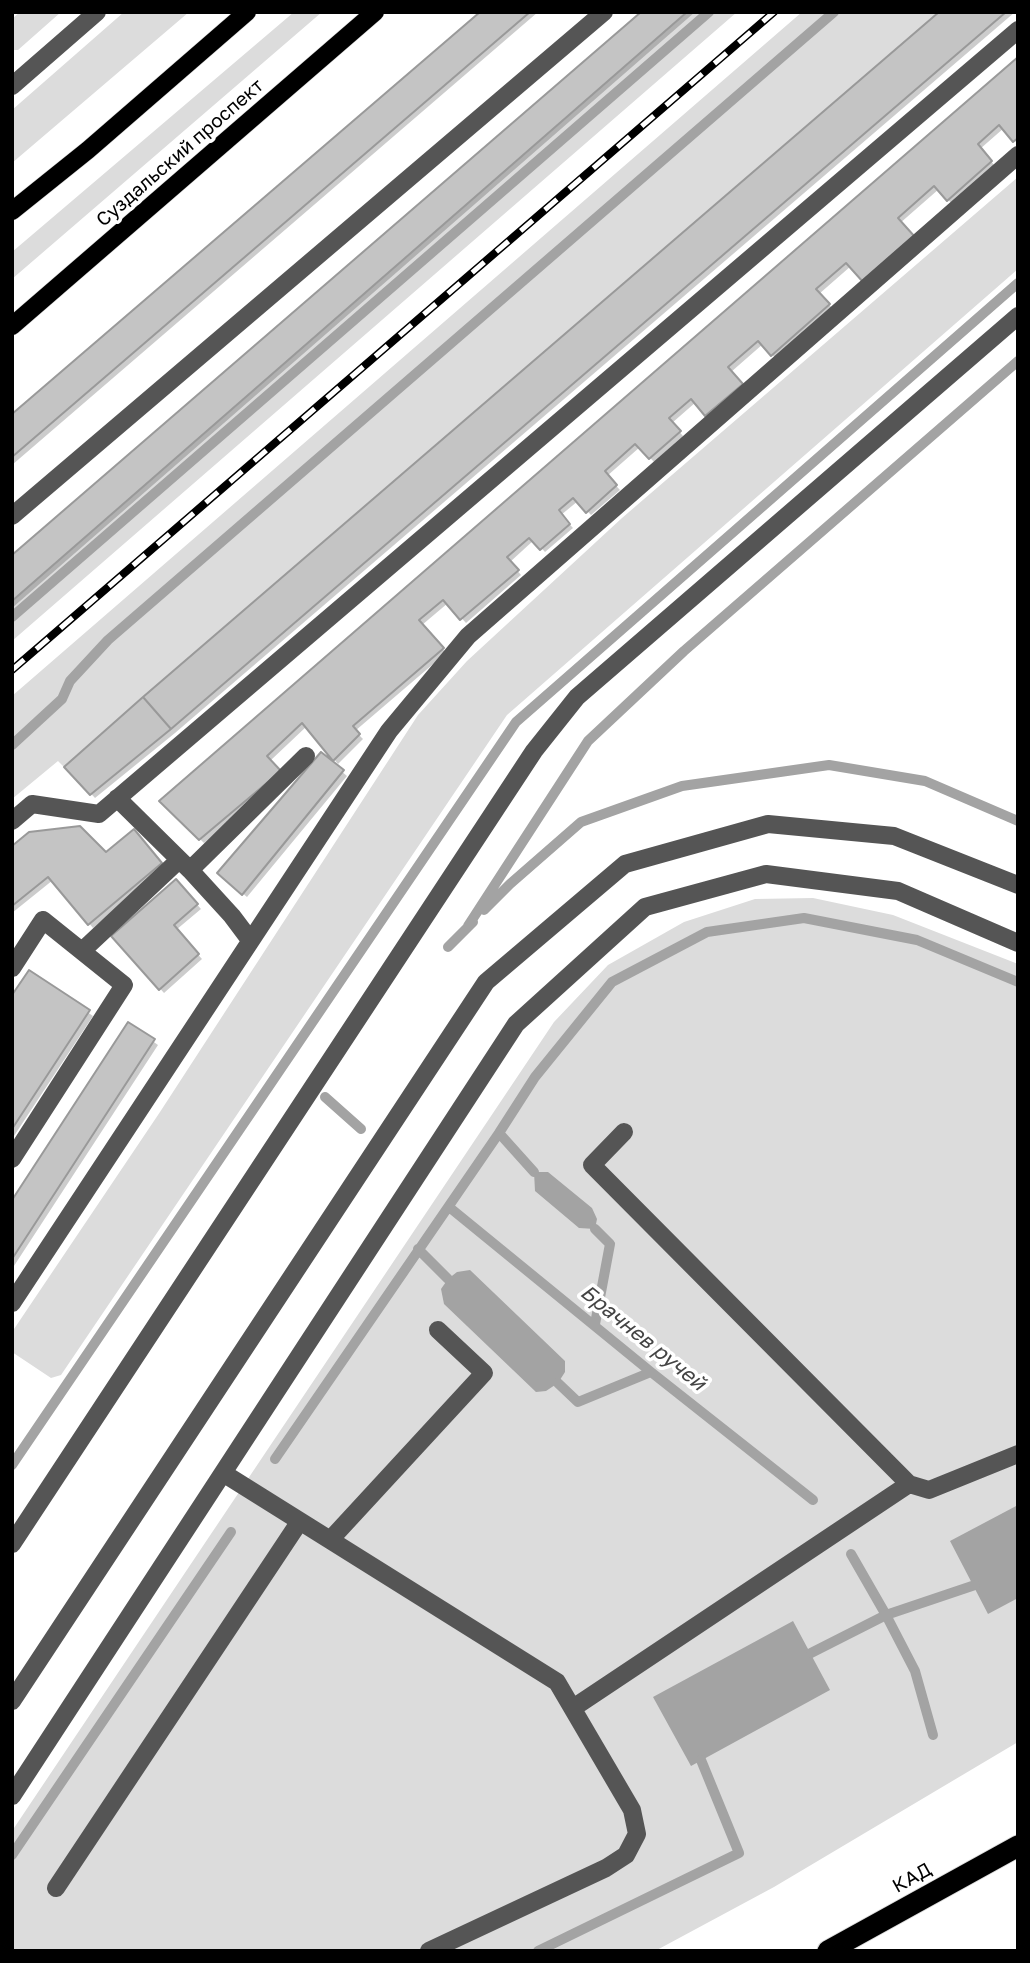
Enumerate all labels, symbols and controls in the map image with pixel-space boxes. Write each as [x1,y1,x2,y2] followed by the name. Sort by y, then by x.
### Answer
[92,74,268,232] street label: Суздальский проспект
[575,1280,711,1396] water label: Брачнев ручей
[889,1858,935,1898] street label: КАД

